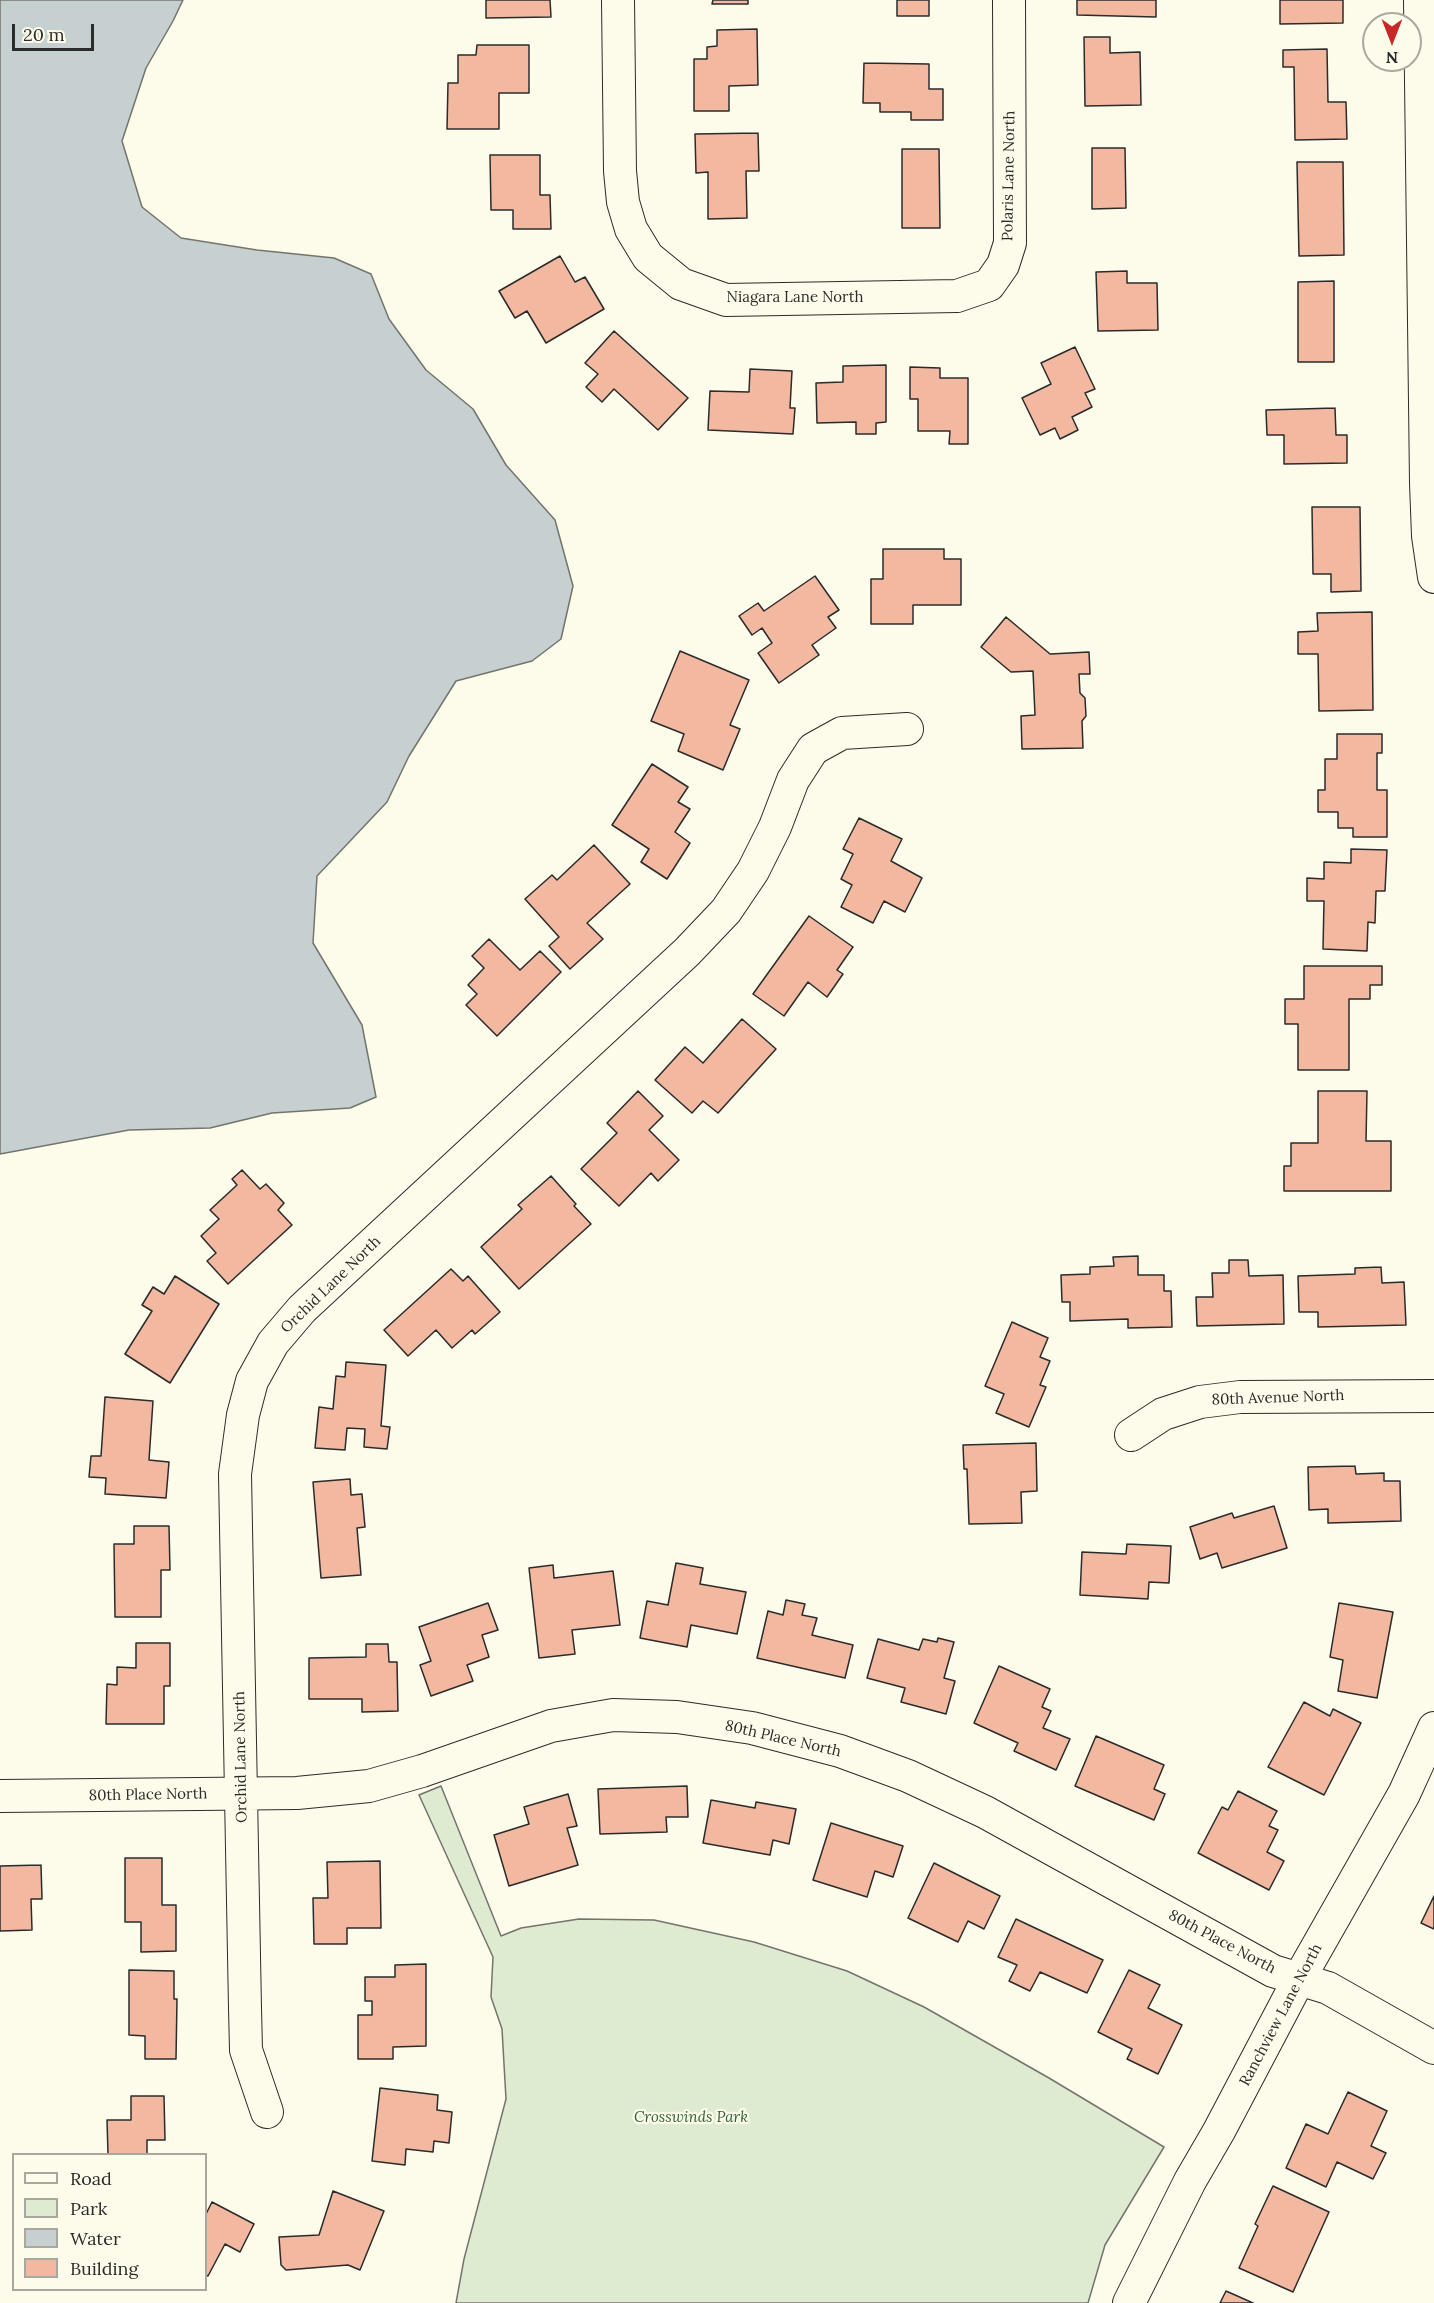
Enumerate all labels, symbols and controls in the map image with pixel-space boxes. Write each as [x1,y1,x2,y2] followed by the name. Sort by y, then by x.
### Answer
[15,12,98,50] scale bar
[1362,12,1422,72] north arrow
[23,23,65,46] text: 20 m
[1386,48,1398,68] text: N
[999,111,1019,241] street label: Polaris Lane North
[727,289,863,307] street label: Niagara Lane North
[277,1233,385,1337] street label: Orchid Lane North
[1211,1387,1345,1409] street label: 80th Avenue North
[231,1691,251,1823] street label: Orchid Lane North
[723,1717,843,1761] street label: 80th Place North
[88,1785,208,1805] street label: 80th Place North
[1165,1906,1279,1978] street label: 80th Place North
[1236,1941,1326,2089] street label: Ranchview Lane North
[634,2109,748,2127] park label: Crosswinds Park
[12,2153,207,2291] legend
[70,2167,112,2190] text: Road
[70,2197,107,2220] text: Park
[70,2227,121,2250] text: Water
[70,2257,138,2280] text: Building

